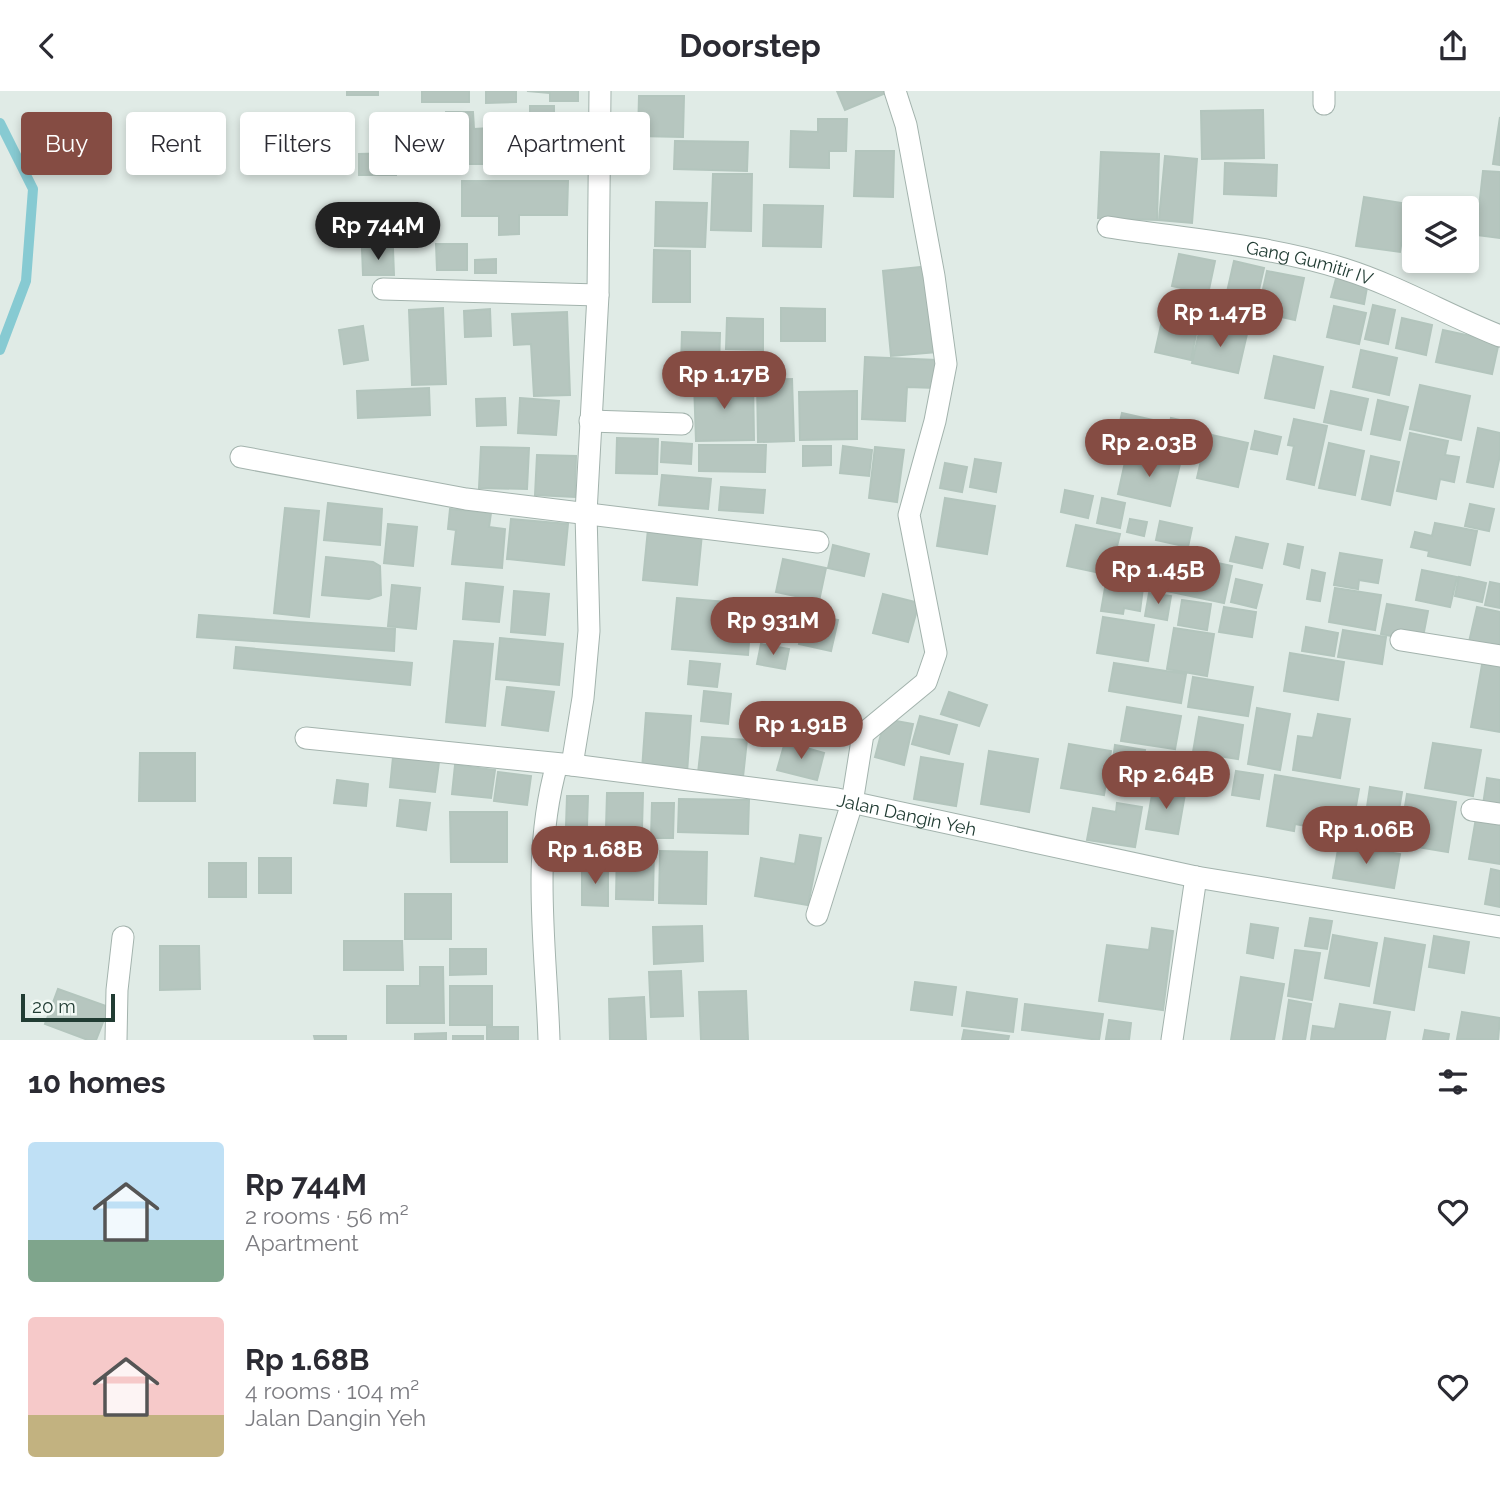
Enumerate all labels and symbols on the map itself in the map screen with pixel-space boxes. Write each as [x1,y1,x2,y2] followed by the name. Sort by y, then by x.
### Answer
[313,202,443,262] pin: Rp 744M
[1245,236,1376,289] street label: Gang Gumitir IV
[1148,289,1292,349] pin: Rp 1.47B
[652,351,796,411] pin: Rp 1.17B
[1077,419,1221,479] pin: Rp 2.03B
[1086,547,1230,606] pin: Rp 1.45B
[708,597,838,657] pin: Rp 931M
[729,701,873,761] pin: Rp 1.91B
[1094,751,1238,811] pin: Rp 2.64B
[835,789,978,840] street label: Jalan Dangin Yeh
[1294,807,1438,866] pin: Rp 1.06B
[523,827,667,886] pin: Rp 1.68B
[21,991,116,1023] scale bar

